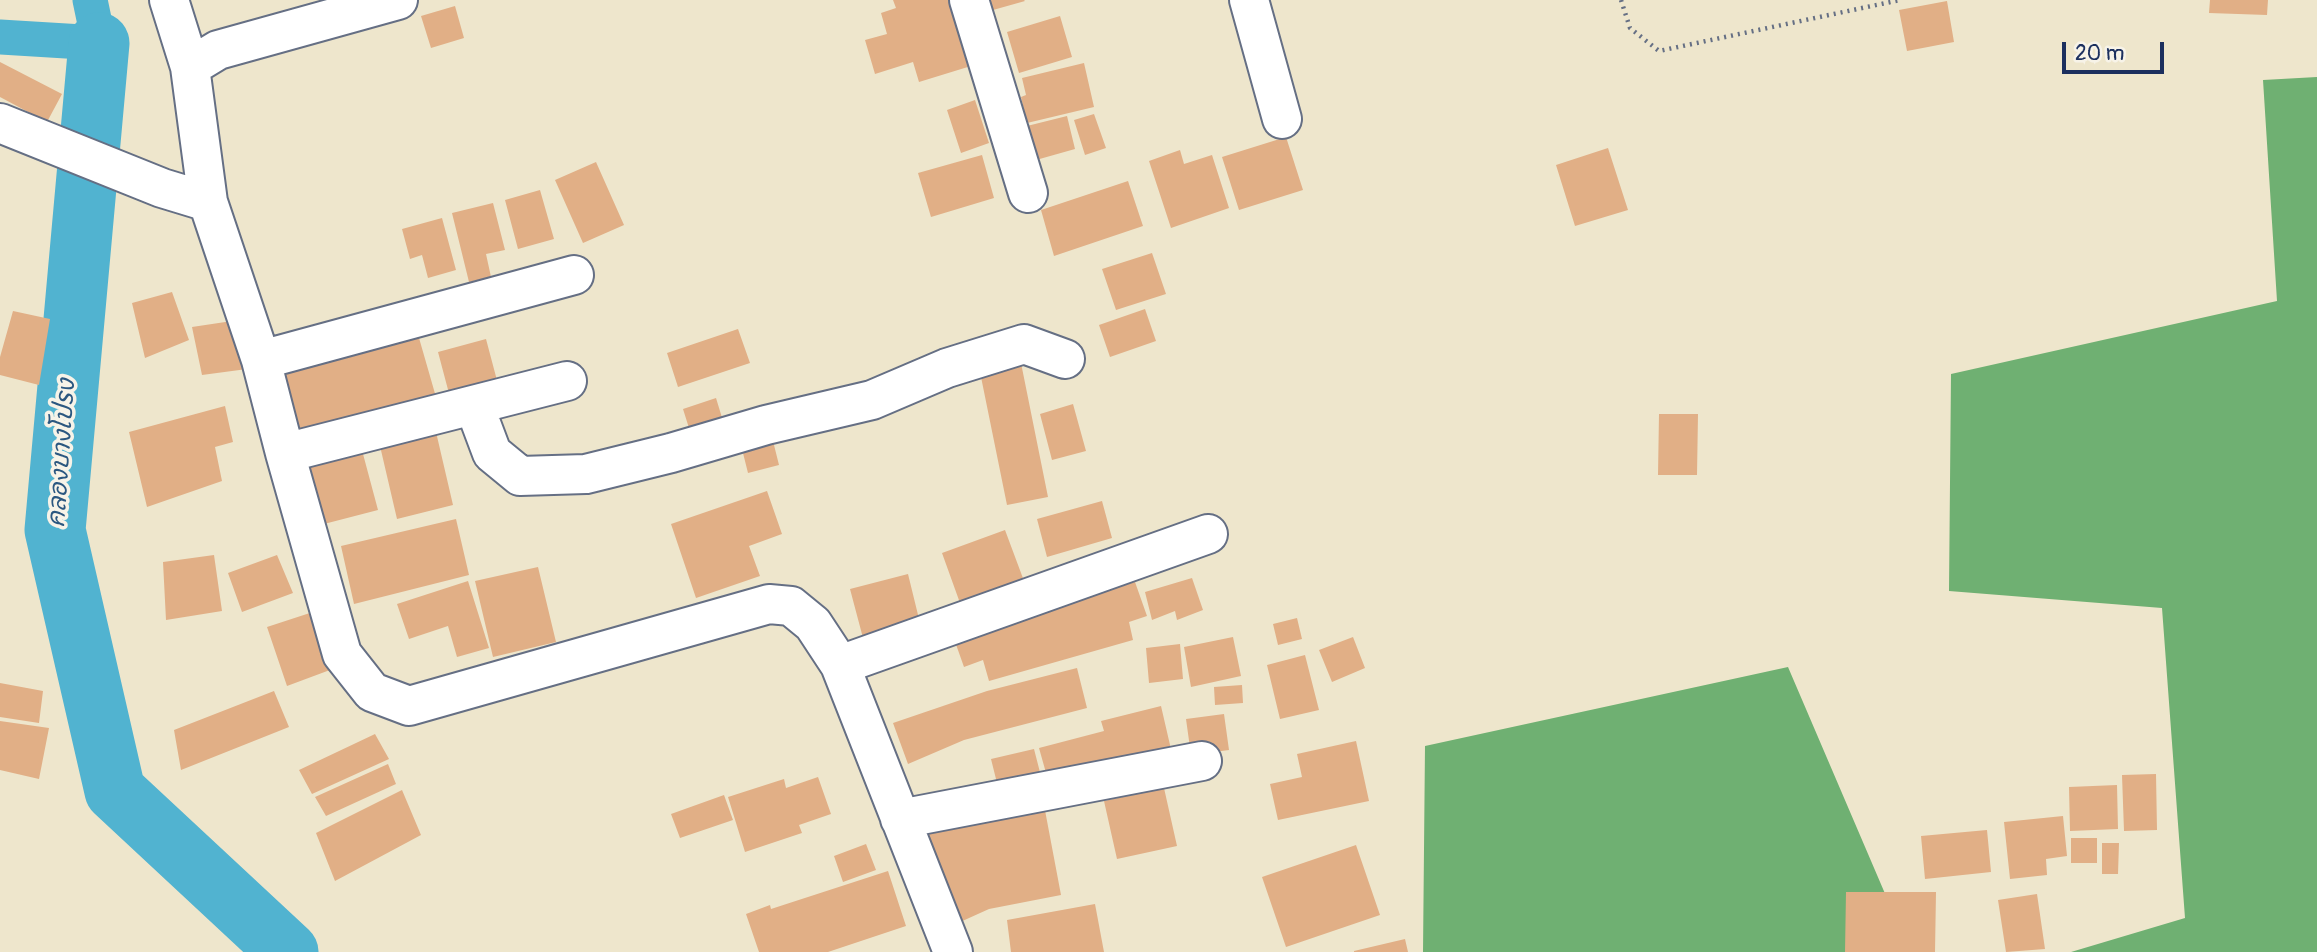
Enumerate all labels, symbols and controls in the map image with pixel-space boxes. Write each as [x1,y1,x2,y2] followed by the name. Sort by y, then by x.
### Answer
[2065,28,2166,72] scale bar
[2075,40,2124,67] text: 20 m
[43,378,83,528] water label: คลองบางโปรง

